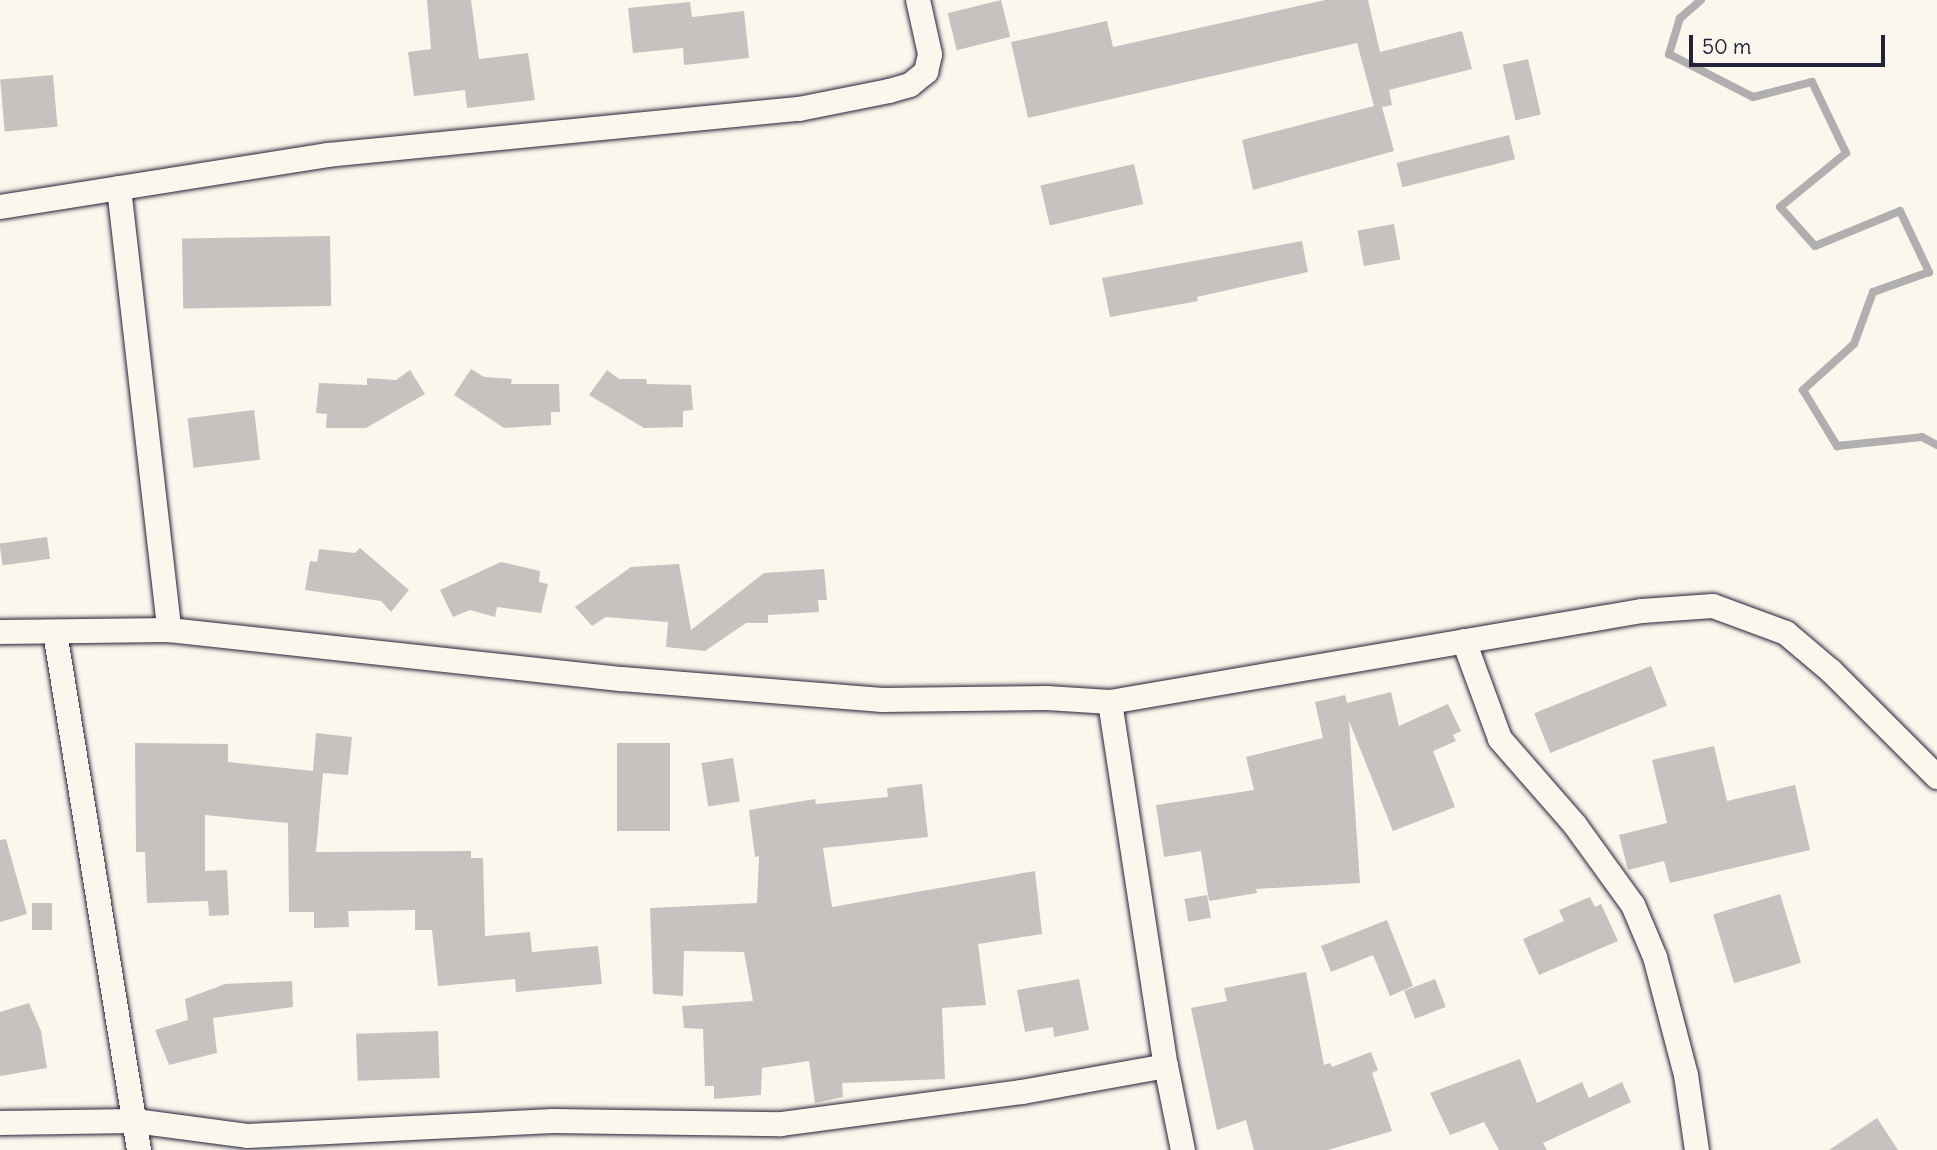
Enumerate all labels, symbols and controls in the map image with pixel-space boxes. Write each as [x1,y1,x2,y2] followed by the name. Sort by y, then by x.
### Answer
[1692,21,1888,65] scale bar
[1702,33,1751,60] text: 50 m

